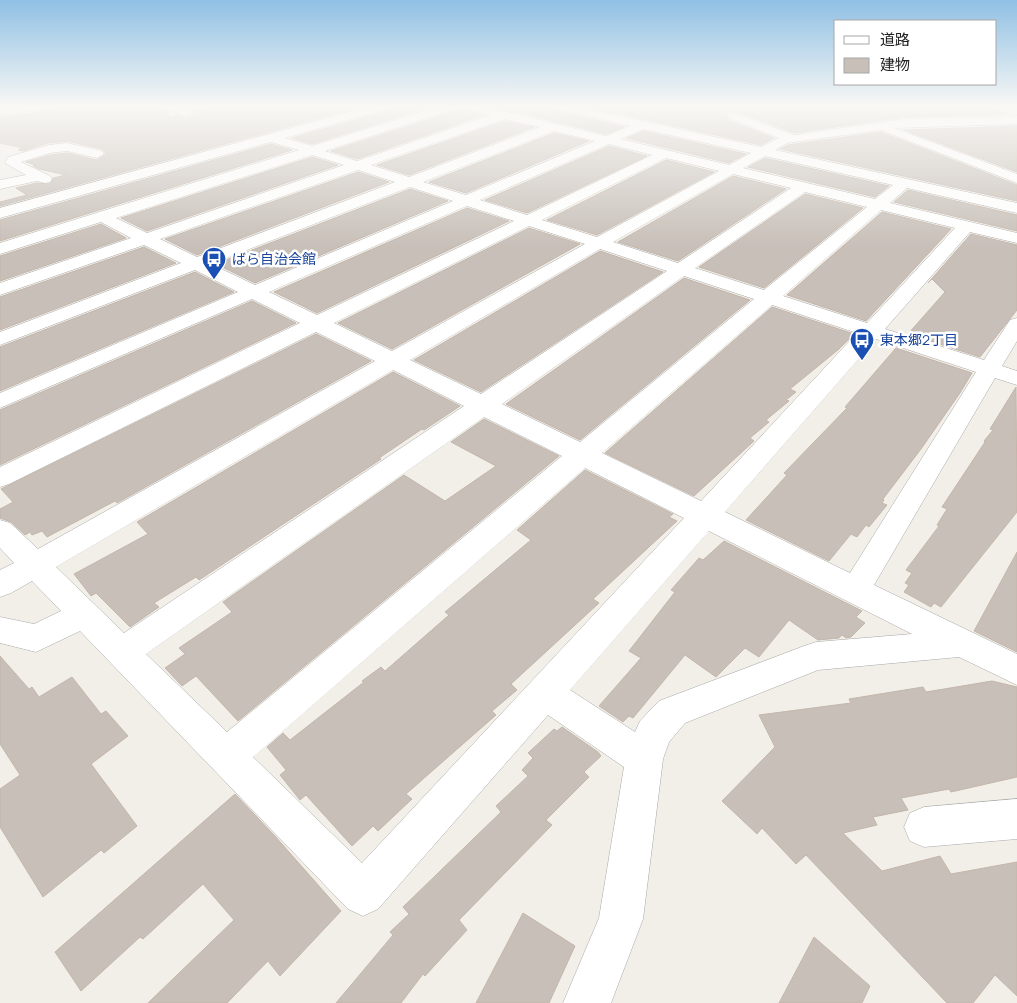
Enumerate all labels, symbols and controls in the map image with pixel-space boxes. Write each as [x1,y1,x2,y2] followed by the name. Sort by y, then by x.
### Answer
[834,20,997,85] legend
[880,29,910,50] text: 道路
[880,54,910,75] text: 建物
[201,246,227,280] bus stop icon: ばら自治会館
[232,249,316,268] place label: ばら自治会館
[849,327,875,361] bus stop icon: 東本郷2丁目
[880,330,958,349] place label: 東本郷2丁目

